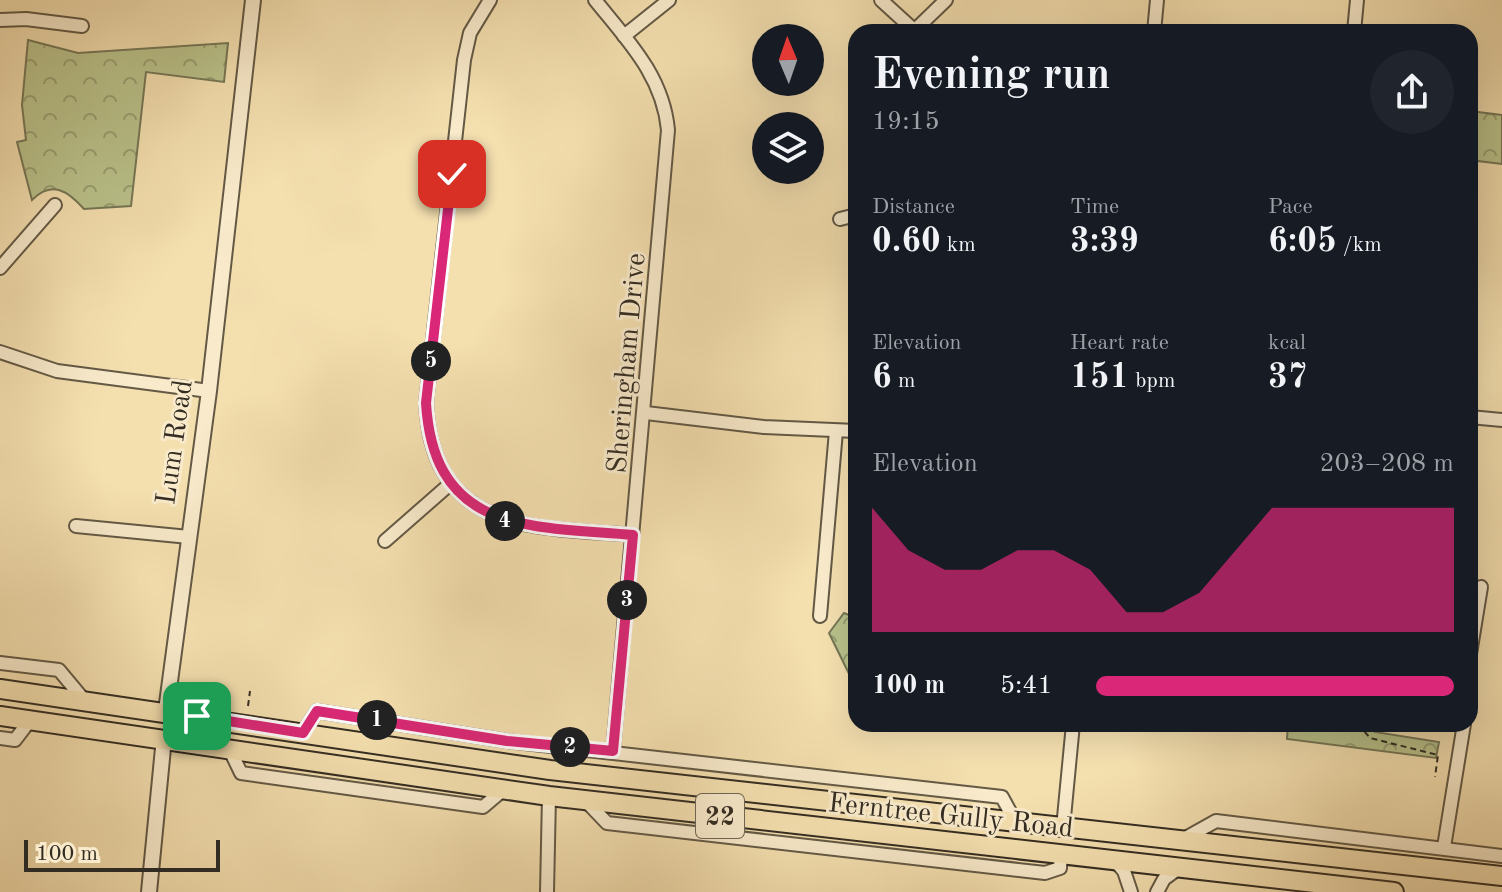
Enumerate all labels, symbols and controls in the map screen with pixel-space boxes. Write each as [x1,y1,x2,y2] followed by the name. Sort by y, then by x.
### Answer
[752,24,824,96] north arrow
[752,24,824,184] map controls
[1370,50,1454,134] button: share
[872,54,1110,98] text: Evening run
[872,109,940,135] text: 19:15
[752,112,824,184] button: layers
[418,140,486,208] pin
[430,152,474,196] icon: check
[872,196,955,218] text: Distance
[1070,196,1119,218] text: Time
[1268,196,1313,218] text: Pace
[872,225,941,259] text: 0.60
[1070,225,1139,259] text: 3:39
[1268,225,1337,259] text: 6:05
[941,234,976,256] text: km
[1337,234,1382,256] text: /km
[604,252,652,475] street label: Sheringham Drive
[872,332,962,354] text: Elevation
[1070,332,1169,354] text: Heart rate
[1268,332,1306,354] text: kcal
[411,341,451,381] pin: 5
[425,350,437,372] text: 5
[872,361,892,395] text: 6
[1070,361,1129,395] text: 151
[1268,361,1307,395] text: 37
[892,370,915,392] text: m
[1129,370,1175,392] text: bpm
[153,378,199,507] street label: Lum Road
[872,451,978,477] text: Elevation
[1319,451,1454,477] text: 203–208 m
[485,501,525,541] pin: 4
[499,510,511,532] text: 4
[607,580,647,620] pin: 3
[621,589,633,611] text: 3
[872,673,945,699] text: 100 m
[1000,673,1053,699] text: 5:41
[163,682,231,750] pin
[175,694,219,738] icon: arrive
[357,700,397,740] pin: 1
[371,709,383,731] text: 1
[550,727,590,767] pin: 2
[564,736,576,758] text: 2
[827,790,1075,844] street label: Ferntree Gully Road
[696,794,744,838] road number: 22
[24,836,220,872] scale bar
[36,843,98,865] text: 100 m

